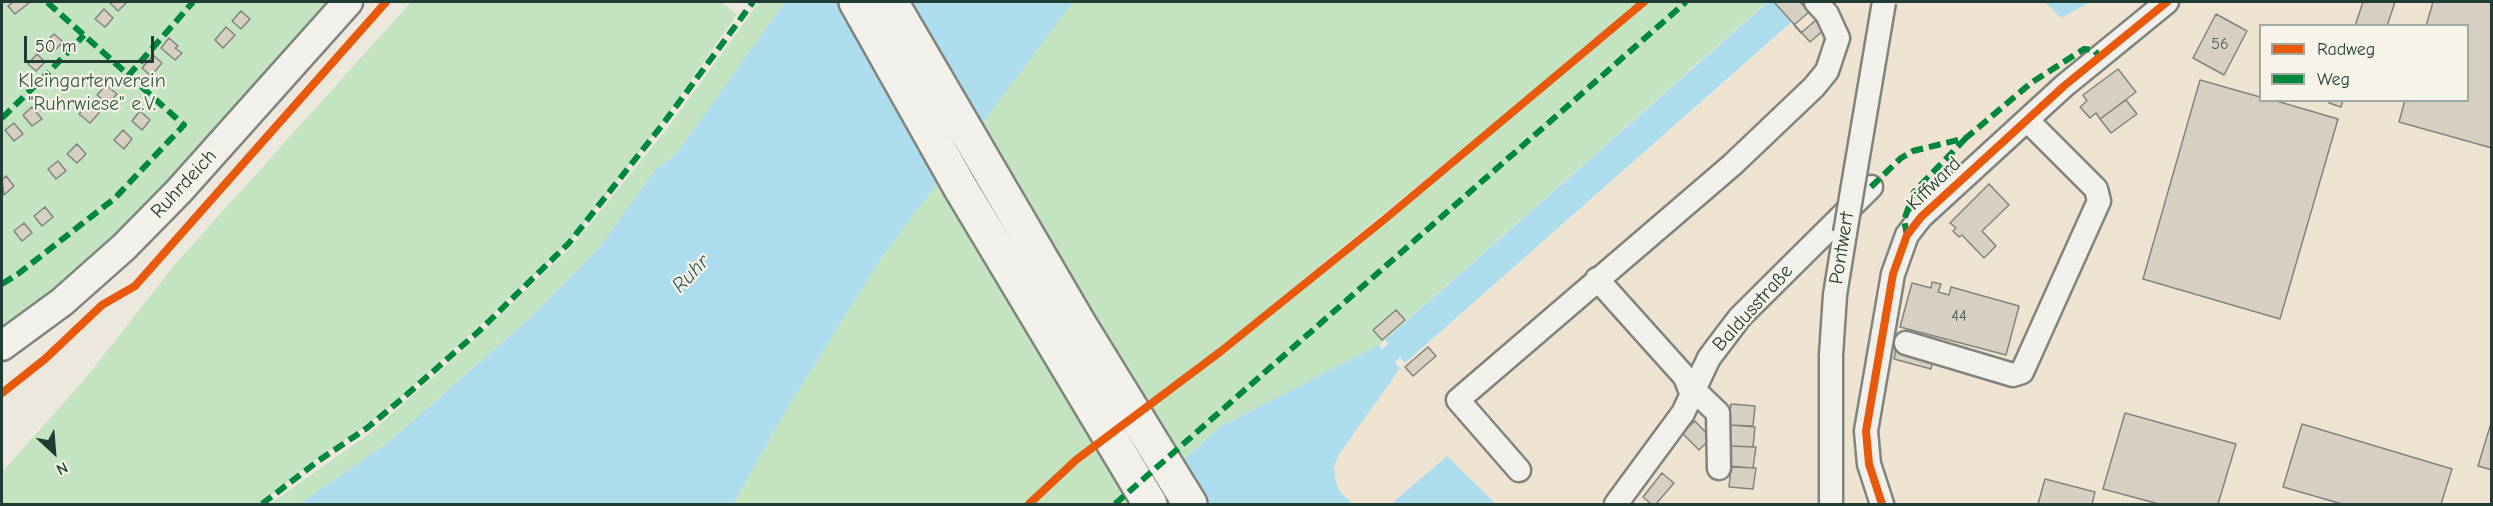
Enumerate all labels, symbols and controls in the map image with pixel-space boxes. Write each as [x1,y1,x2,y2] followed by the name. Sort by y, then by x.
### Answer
[27,24,158,62] scale bar
[2259,24,2469,102] legend
[2211,34,2229,54] house number: 56
[35,36,77,57] text: 50 m
[2317,39,2375,60] text: Radweg
[18,69,166,116] park label: Kleingartenverein "Ruhrwiese" e.V.
[2317,69,2350,90] text: Weg
[146,144,222,224] street label: Ruhrdeich
[1902,152,1966,216] street label: Kiffward
[1824,210,1860,286] street label: Pontwert
[667,250,715,298] water label: Ruhr
[1708,260,1798,356] street label: Baldusstraße
[1951,306,1967,326] house number: 44
[24,422,84,482] north arrow
[53,458,71,479] text: N

